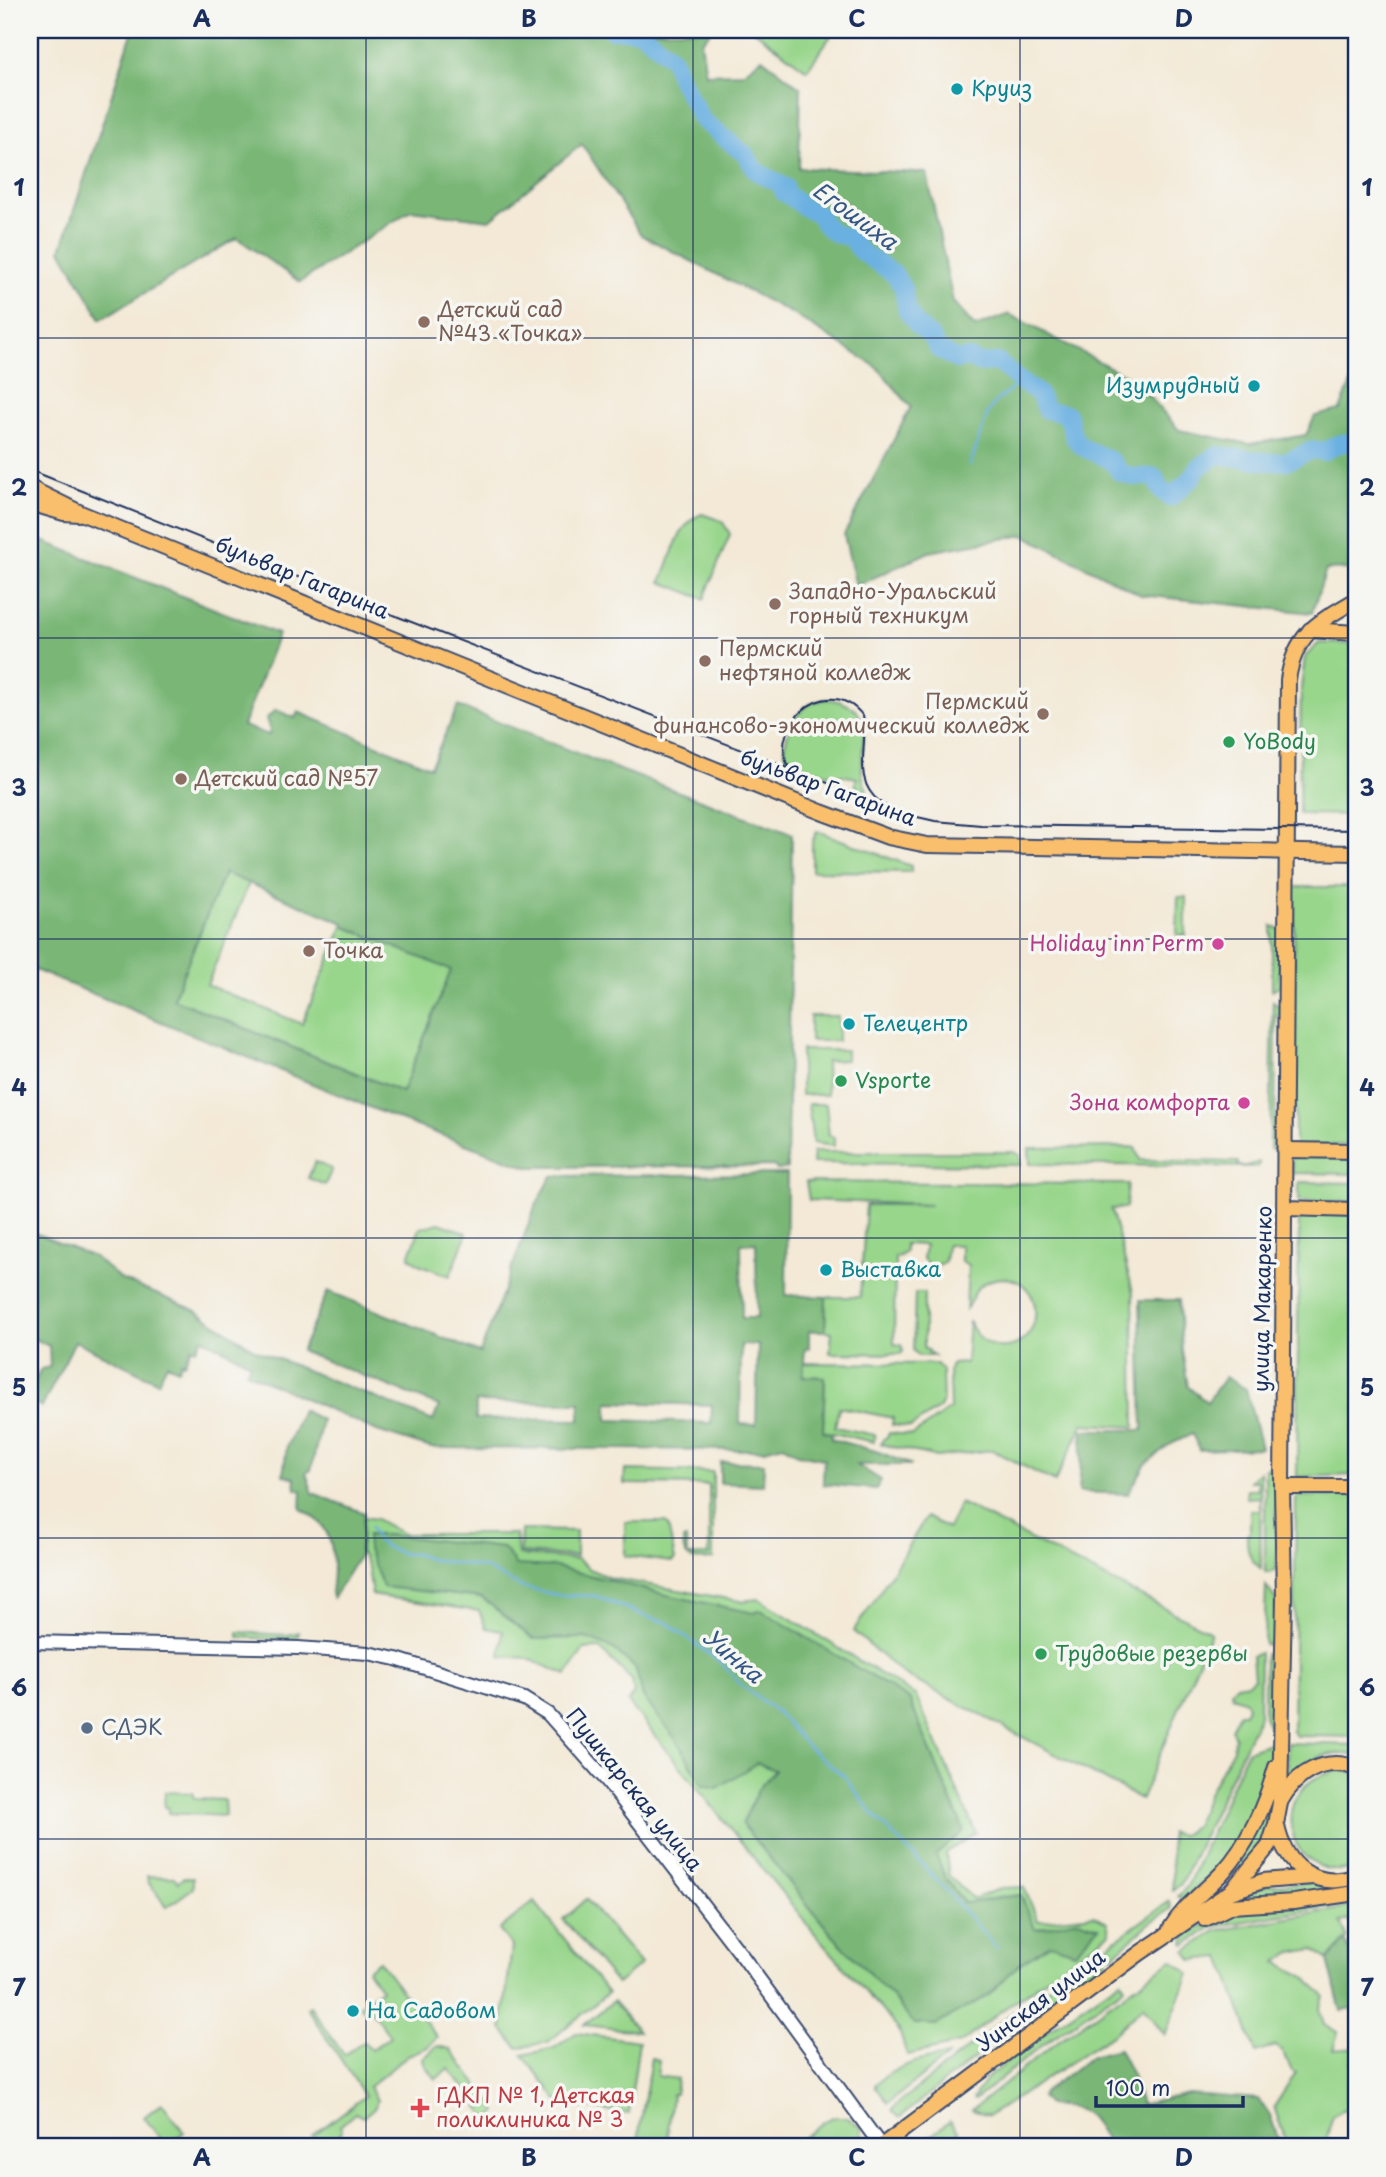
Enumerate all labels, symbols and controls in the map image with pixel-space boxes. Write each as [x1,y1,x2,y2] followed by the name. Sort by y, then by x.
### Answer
[193,0,211,35] text: A
[521,0,537,35] text: B
[848,0,866,35] text: C
[1175,0,1193,35] text: D
[971,71,1032,103] place label: Круиз
[949,81,965,97] marker: Круиз
[14,169,25,204] text: 1
[1362,169,1373,204] text: 1
[806,172,906,258] water label: Егошиха
[437,292,582,348] place label: Детский сад №43 «Точка»
[416,314,432,330] marker: Детский сад №43 «Точка»
[1106,368,1240,400] place label: Изумрудный
[1246,378,1262,394] marker: Изумрудный
[11,469,27,504] text: 2
[1359,469,1375,504] text: 2
[211,527,395,626] street label: бульвар Гагарина
[789,574,997,630] place label: Западно-Уральский горный техникум
[767,596,783,612] marker: Западно-Уральский горный техникум
[719,631,911,687] place label: Пермский нефтяной колледж
[697,653,713,669] marker: Пермский нефтяной колледж
[653,684,1030,740] place label: Пермский финансово-экономический колледж
[1035,706,1051,722] marker: Пермский финансово-экономический колледж
[1243,724,1316,756] place label: YoBody
[1221,734,1237,750] marker: YoBody
[736,739,922,833] street label: бульвар Гагарина
[194,761,378,793] place label: Детский сад №57
[11,769,27,804] text: 3
[1359,769,1375,804] text: 3
[173,771,189,787] marker: Детский сад №57
[1030,926,1204,958] place label: Holiday inn Perm
[323,933,384,965] place label: Точка
[1210,936,1226,952] marker: Holiday inn Perm
[301,943,317,959] marker: Точка
[863,1006,968,1038] place label: Телецентр
[841,1016,857,1032] marker: Телецентр
[855,1063,931,1095] place label: Vsporte
[11,1069,27,1104] text: 4
[1359,1069,1375,1104] text: 4
[833,1073,849,1089] marker: Vsporte
[1070,1085,1230,1117] place label: Зона комфорта
[1236,1095,1252,1111] marker: Зона комфорта
[1243,1205,1279,1392] street label: улица Макаренко
[840,1252,941,1284] place label: Выставка
[818,1262,834,1278] marker: Выставка
[12,1369,26,1404] text: 5
[1360,1369,1374,1404] text: 5
[696,1619,772,1691] water label: Уинка
[1055,1636,1248,1668] place label: Трудовые резервы
[1033,1646,1049,1662] marker: Трудовые резервы
[11,1669,27,1704] text: 6
[1359,1669,1375,1704] text: 6
[559,1700,712,1878] street label: Пушкарская улица
[101,1710,163,1742] place label: СДЭК
[79,1720,95,1736] marker: СДЭК
[969,1940,1112,2059] street label: Уинская улица
[12,1969,26,2004] text: 7
[1360,1969,1374,2004] text: 7
[367,1993,496,2025] place label: На Садовом
[345,2003,361,2019] marker: На Садовом
[1096,2065,1242,2109] scale bar
[1106,2071,1170,2103] text: 100 m
[436,2078,635,2134] place label: ГДКП № 1, Детская поликлиника № 3
[410,2098,430,2118] marker: ГДКП № 1, Детская поликлиника № 3
[193,2139,211,2174] text: A
[521,2139,537,2174] text: B
[848,2139,866,2174] text: C
[1175,2139,1193,2174] text: D

